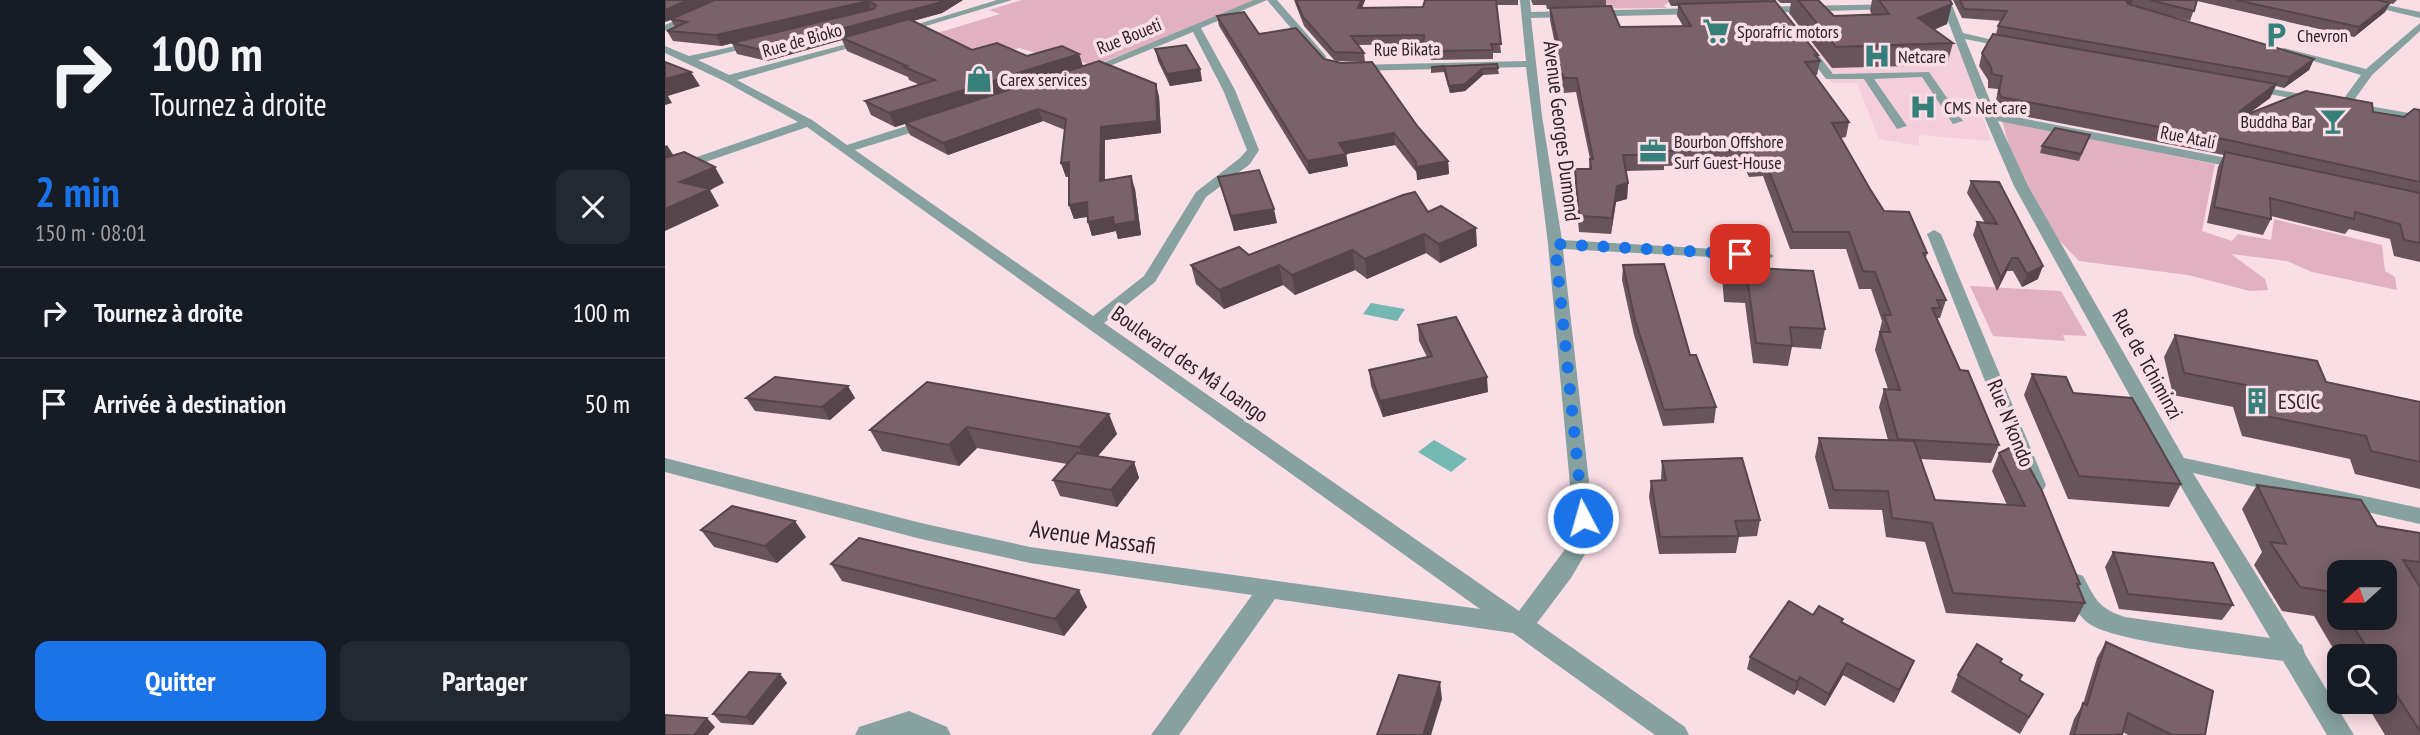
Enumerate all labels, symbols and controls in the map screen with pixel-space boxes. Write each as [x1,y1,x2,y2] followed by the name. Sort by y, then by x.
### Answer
[1093,13,1165,59] street label: Rue Boueti
[1701,16,1731,46] supermarket icon: Sporafric motors
[760,18,845,62] street label: Rue de Bioko
[1737,20,1839,43] place label: Sporafric motors
[2261,20,2291,50] parking icon: Chevron
[150,21,263,85] text: 100 m
[2297,24,2348,47] place label: Chevron
[35,28,126,119] icon: right
[1374,37,1440,61] street label: Rue Bikata
[1538,39,1586,223] street label: Avenue Georges Dumond
[1862,41,1892,71] hospital icon: Netcare
[1898,45,1946,68] place label: Netcare
[964,64,994,94] shop icon: Carex services
[1000,68,1087,91] place label: Carex services
[150,83,327,125] text: Tournez à droite
[1908,92,1938,122] hospital icon: CMS Net care
[1944,96,2027,119] place label: CMS Net care
[2318,106,2348,136] bar icon: Buddha Bar
[2241,110,2312,133] place label: Buddha Bar
[2158,120,2218,154] street label: Rue Atali
[1674,130,1784,174] place label: Bourbon Offshore Surf Guest-House
[1638,136,1668,166] office icon: Bourbon Offshore Surf Guest-House
[35,164,120,219] text: 2 min
[556,170,630,244] button: close
[35,218,147,247] text: 150 m · 08:01
[1710,224,1770,284] pin
[1721,235,1759,273] icon: arrive
[35,294,73,332] icon: right
[94,296,243,329] text: Tournez à droite
[572,296,630,329] text: 100 m
[1106,300,1274,428] street label: Boulevard des Mâ Loango
[2107,304,2189,424] street label: Rue de Tchiminzi
[1981,375,2041,471] street label: Rue N'kondo
[35,385,73,423] icon: arrive
[2242,386,2272,416] building icon: ESCIC
[94,387,286,420] text: Arrivée à destination
[584,387,630,420] text: 50 m
[2278,388,2321,415] place label: ESCIC
[1546,481,1620,555] position arrow
[1028,513,1158,561] street label: Avenue Massafi
[2327,560,2397,630] north arrow
[2327,560,2397,714] map controls
[35,641,326,721] button: Quitter
[340,641,630,721] button: Partager
[2327,644,2397,714] button: search

